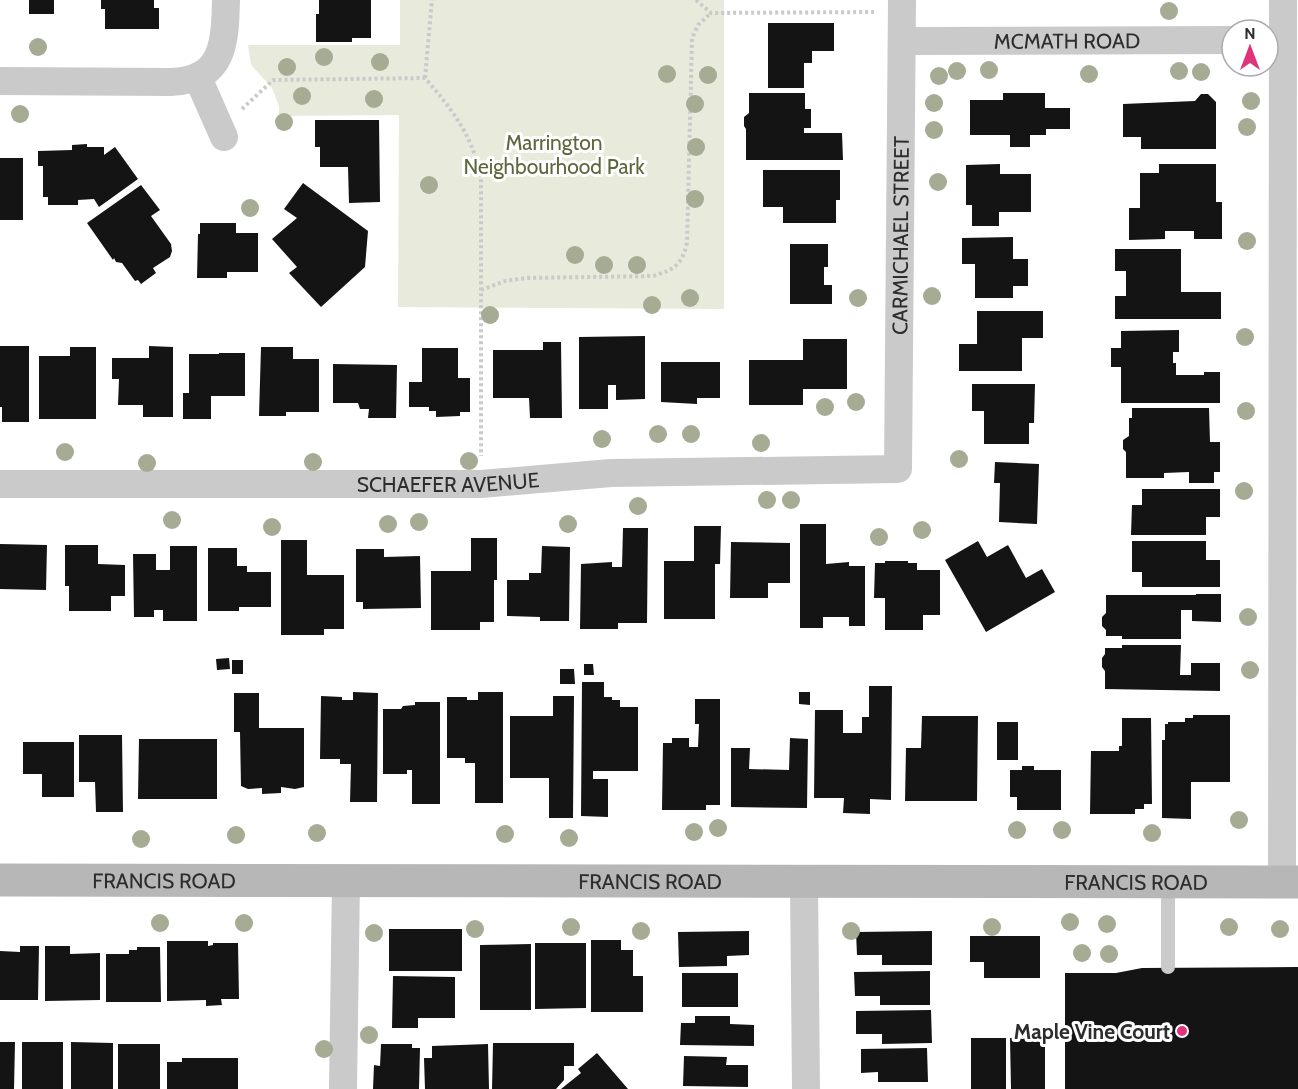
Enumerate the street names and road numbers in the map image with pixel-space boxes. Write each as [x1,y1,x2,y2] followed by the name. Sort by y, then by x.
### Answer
[994,28,1140,53] street label: MCMATH ROAD
[887,136,913,335] street label: CARMICHAEL STREET
[357,467,540,497] street label: SCHAEFER AVENUE
[92,868,236,893] street label: FRANCIS ROAD
[578,868,722,894] street label: FRANCIS ROAD
[1064,869,1208,894] street label: FRANCIS ROAD

